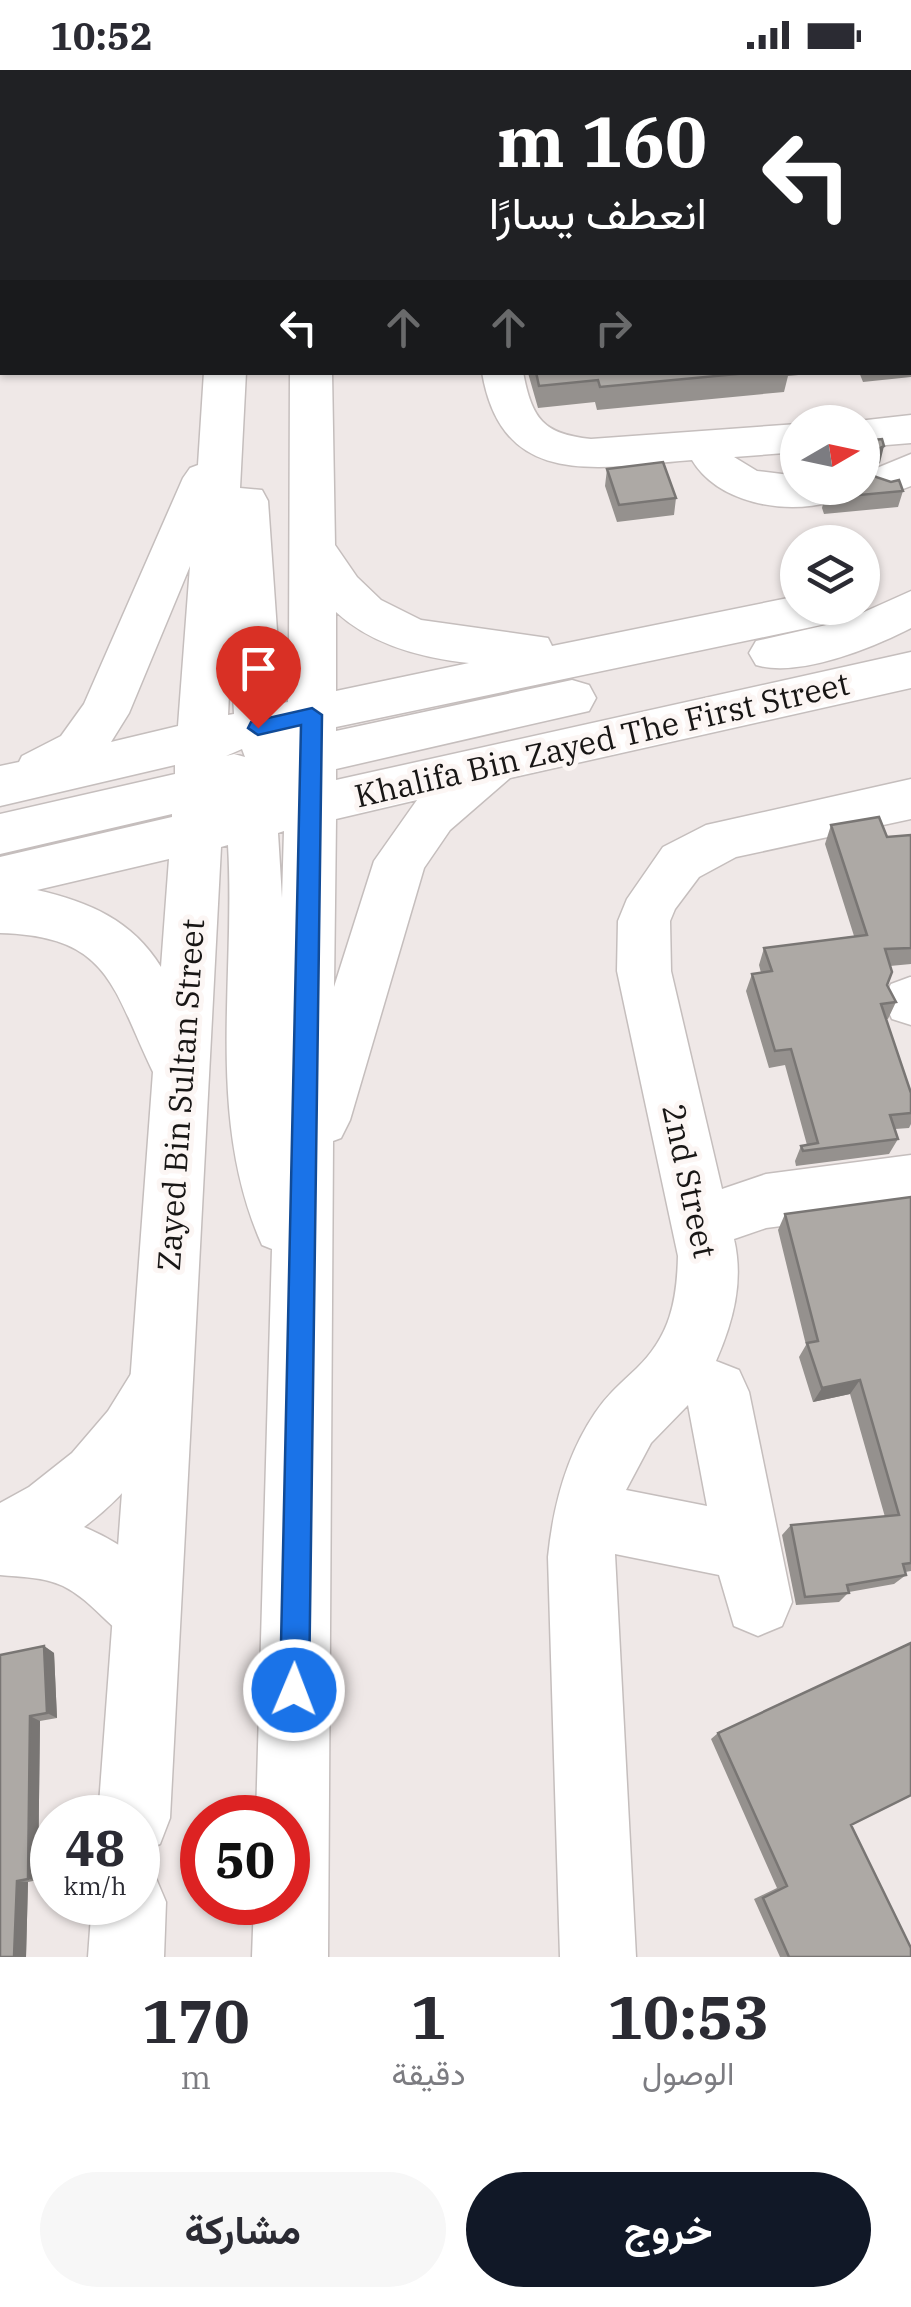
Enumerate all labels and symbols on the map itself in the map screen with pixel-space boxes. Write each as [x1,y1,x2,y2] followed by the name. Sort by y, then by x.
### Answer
[780,405,880,505] north arrow
[216,626,301,729] pin
[350,662,853,816] street label: Khalifa Bin Zayed The First Street
[147,917,213,1272] street label: Zayed Bin Sultan Street
[653,1100,727,1262] street label: 2nd Street
[242,1638,346,1742] position arrow
[180,1795,310,1925] speed limit sign: 50

